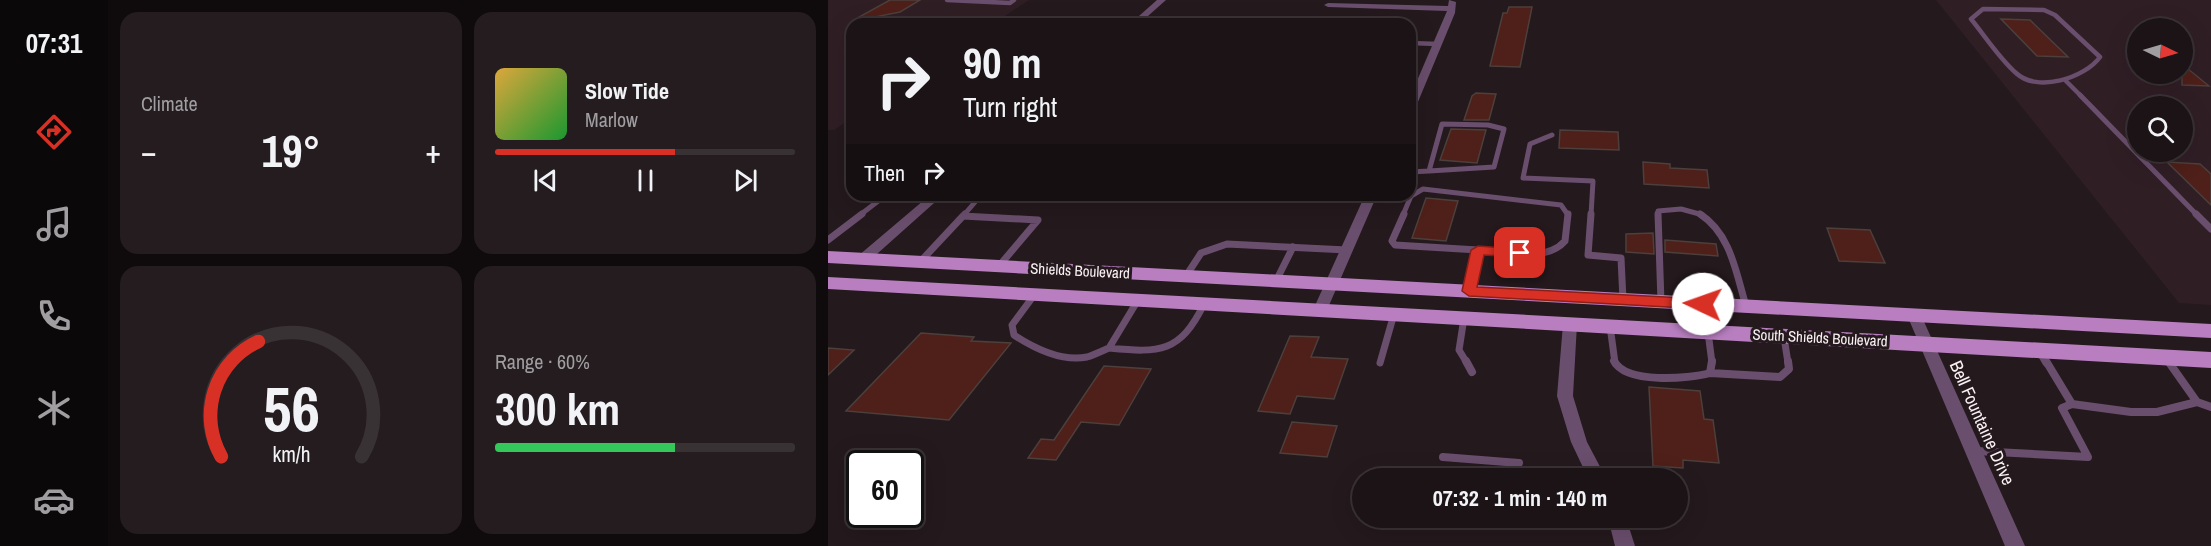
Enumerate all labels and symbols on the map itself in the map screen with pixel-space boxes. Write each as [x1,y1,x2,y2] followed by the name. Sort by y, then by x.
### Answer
[2127,18,2193,84] north arrow
[1494,227,1545,278] pin
[1030,257,1130,284] street label: Shields Boulevard
[1671,272,1735,336] position arrow
[1752,323,1888,352] street label: South Shields Boulevard
[1944,357,2021,489] street label: Bell Fountaine Drive
[846,450,924,528] speed limit sign: 60

